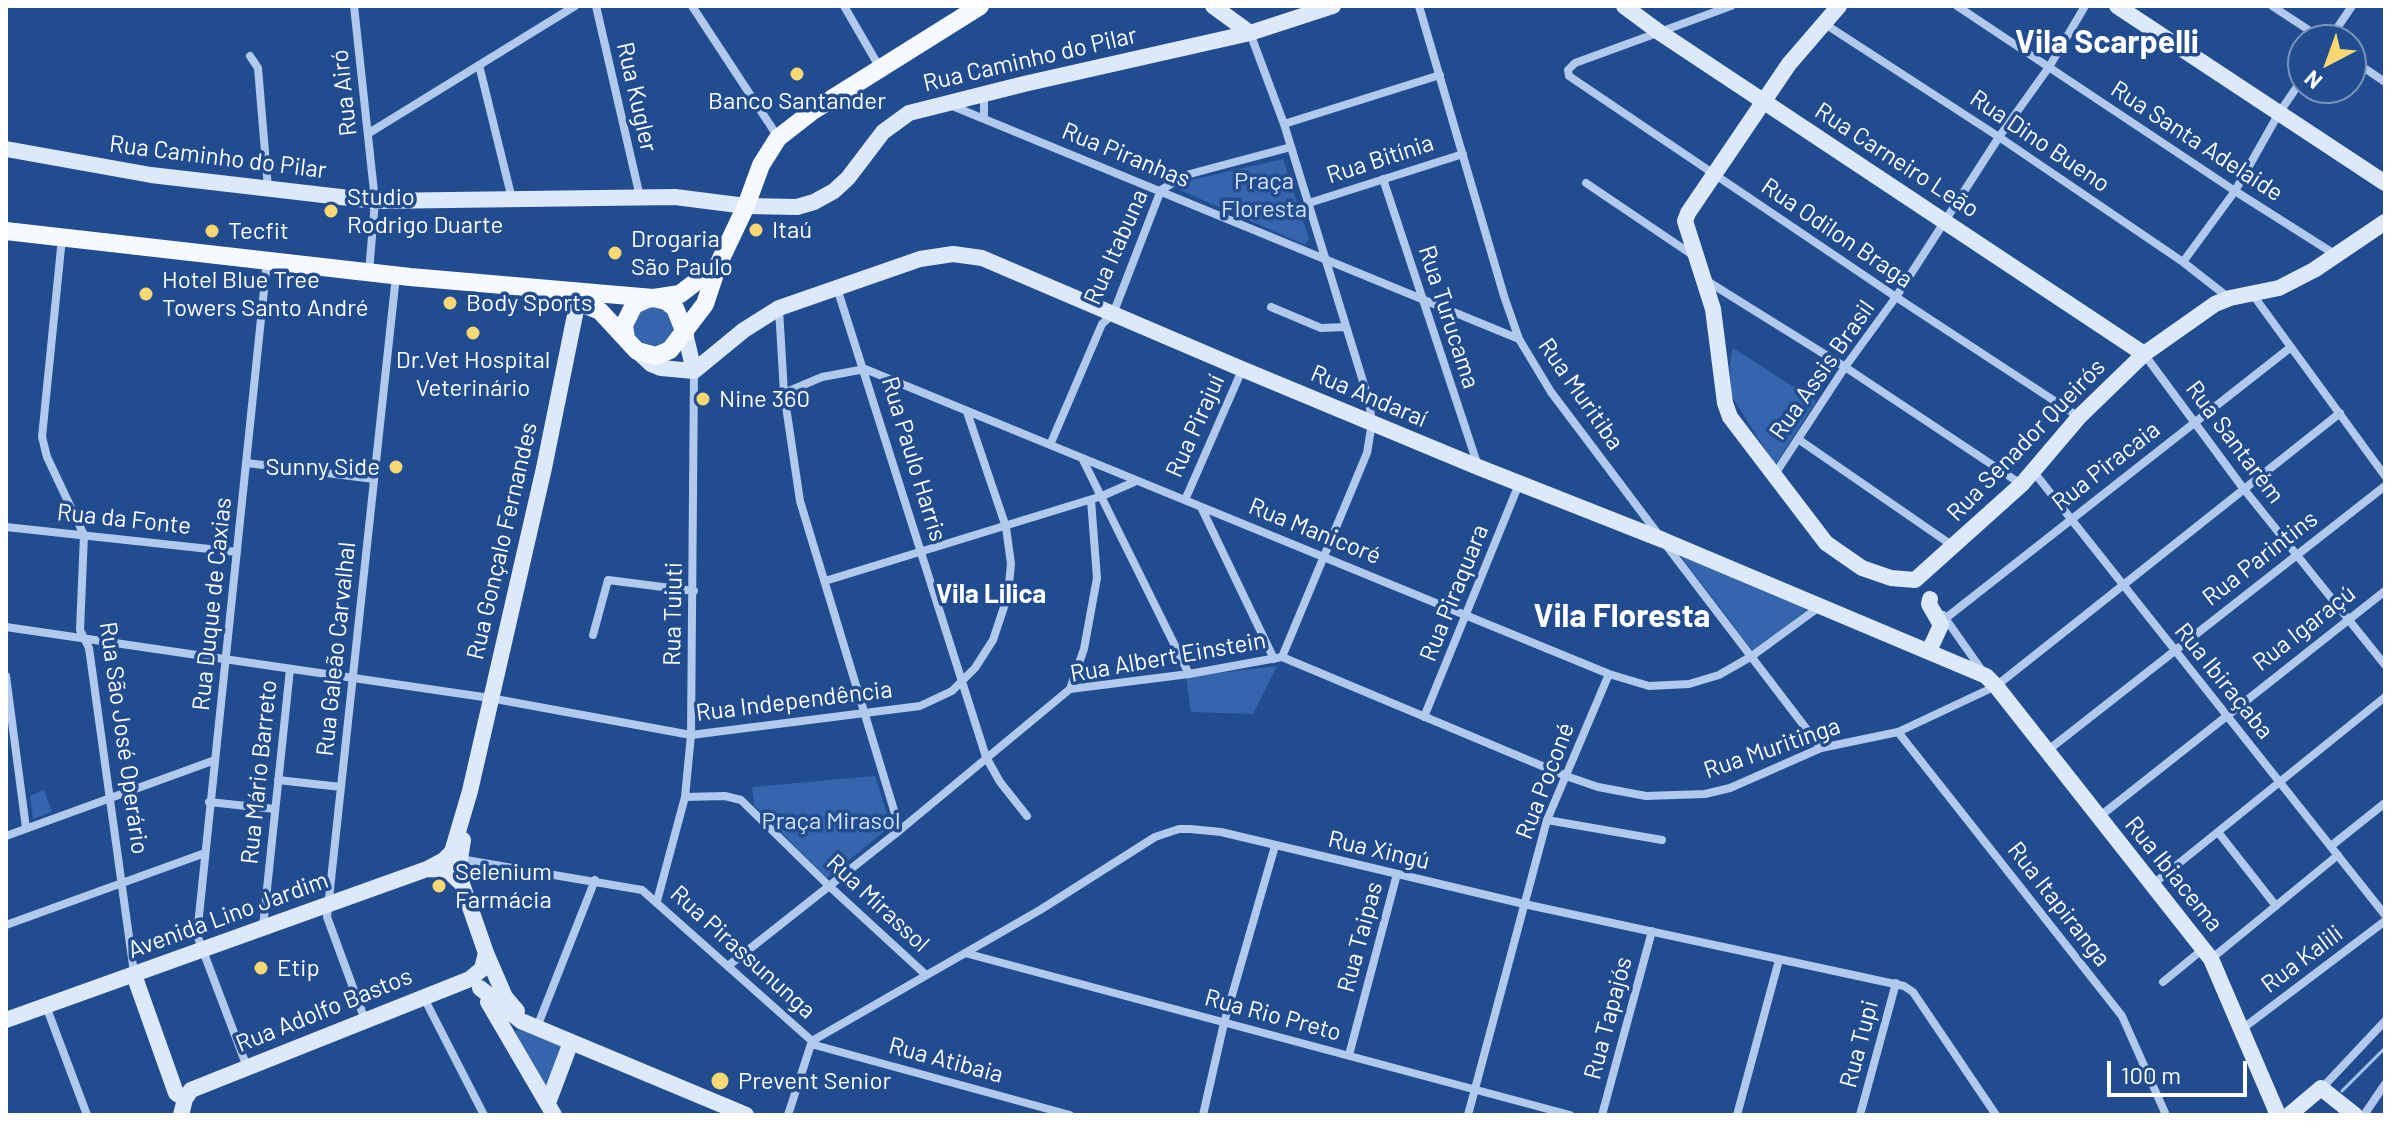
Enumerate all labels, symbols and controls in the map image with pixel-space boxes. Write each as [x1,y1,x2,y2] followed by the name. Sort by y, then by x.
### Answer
[920,20,1140,98] street label: Rua Caminho do Pilar
[2015,23,2199,61] district label: Vila Scarpelli
[2287,24,2367,104] north arrow
[610,39,664,155] street label: Rua Kugler
[325,48,363,138] street label: Rua Airó
[788,65,806,83] marker: Banco Santander
[2299,66,2327,95] text: N
[2105,75,2289,207] street label: Rua Santa Adelaide
[1965,84,2115,198] street label: Rua Dino Bueno
[708,87,886,115] place label: Banco Santander
[1810,96,1984,224] street label: Rua Carneiro Leão
[1058,116,1194,194] street label: Rua Piranhas
[1323,128,1437,190] street label: Rua Bitínia
[108,129,328,185] street label: Rua Caminho do Pilar
[1221,167,1307,223] park label: Praça Floresta
[1756,172,1918,294] street label: Rua Odilon Braga
[347,183,503,239] place label: Studio Rodrigo Duarte
[1078,185,1154,309] street label: Rua Itabuna
[322,202,340,220] marker: Studio Rodrigo Duarte
[772,216,812,244] place label: Itaú
[228,217,289,245] place label: Tecfit
[747,221,765,239] marker: Itaú
[203,222,221,240] marker: Tecfit
[631,225,733,281] place label: Drogaria São Paulo
[1412,242,1486,392] street label: Rua Turucama
[606,244,624,262] marker: Drogaria São Paulo
[162,266,369,322] place label: Hotel Blue Tree Towers Santo André
[137,285,155,303] marker: Hotel Blue Tree Towers Santo André
[466,289,593,317] place label: Body Sports
[441,294,459,312] marker: Body Sports
[1763,295,1881,445] street label: Rua Assis Brasil
[464,324,482,342] marker: Dr.Vet Hospital Veterinário
[1532,333,1630,455] street label: Rua Muritiba
[396,346,550,402] place label: Dr.Vet Hospital Veterinário
[1941,353,2111,527] street label: Rua Senador Queirós
[1307,359,1431,433] street label: Rua Andaraí
[1160,370,1230,482] street label: Rua Pirajuí
[875,373,953,545] street label: Rua Paulo Harris
[2180,375,2290,509] street label: Rua Santarém
[719,385,810,413] place label: Nine 360
[694,390,712,408] marker: Nine 360
[2046,415,2166,517] street label: Rua Piracaia
[461,420,543,662] street label: Rua Gonçalo Fernandes
[266,453,380,481] place label: Sunny Side
[387,458,405,476] marker: Sunny Side
[1245,491,1385,571] street label: Rua Manicoré
[186,496,238,712] street label: Rua Duque de Caxias
[56,498,192,540] street label: Rua da Fonte
[2197,504,2323,612] street label: Rua Parintins
[1413,520,1495,666] street label: Rua Piraquara
[310,540,362,758] street label: Rua Galeão Carvalhal
[658,562,688,666] street label: Rua Tuiuti
[936,578,1046,610] district label: Vila Lilica
[2247,579,2361,677] street label: Rua Igaraçú
[1534,597,1710,635] district label: Vila Floresta
[2168,617,2280,745] street label: Rua Ibiraçaba
[93,620,155,856] street label: Rua São José Operário
[1068,626,1268,688] street label: Rua Albert Einstein
[694,675,894,727] street label: Rua Independência
[235,678,283,866] street label: Rua Mário Barreto
[1700,711,1844,785] street label: Rua Muritinga
[1510,719,1580,843] street label: Rua Poconé
[761,807,901,835] park label: Praça Mirasol
[2119,811,2229,937] street label: Rua Ibiacema
[1325,824,1433,876] street label: Rua Xingú
[2001,836,2117,972] street label: Rua Itapiranga
[821,848,935,958] street label: Rua Mirassol
[455,858,552,914] place label: Selenium Farmácia
[124,865,332,965] street label: Avenida Lino Jardim
[430,877,448,895] marker: Selenium Farmácia
[665,879,821,1025] street label: Rua Pirassununga
[1331,879,1389,995] street label: Rua Taipas
[2255,919,2349,999] street label: Rua Kalili
[1578,953,1638,1083] street label: Rua Tapajós
[277,954,320,982] place label: Etip
[252,959,270,977] marker: Etip
[232,962,416,1058] street label: Rua Adolfo Bastos
[1202,983,1344,1047] street label: Rua Rio Preto
[1834,997,1884,1091] street label: Rua Tupi
[886,1031,1006,1089] street label: Rua Atibaia
[2111,1045,2251,1095] scale bar
[2121,1060,2181,1089] text: 100 m
[738,1067,891,1095] place label: Prevent Senior
[709,1070,731,1092] marker: Prevent Senior

